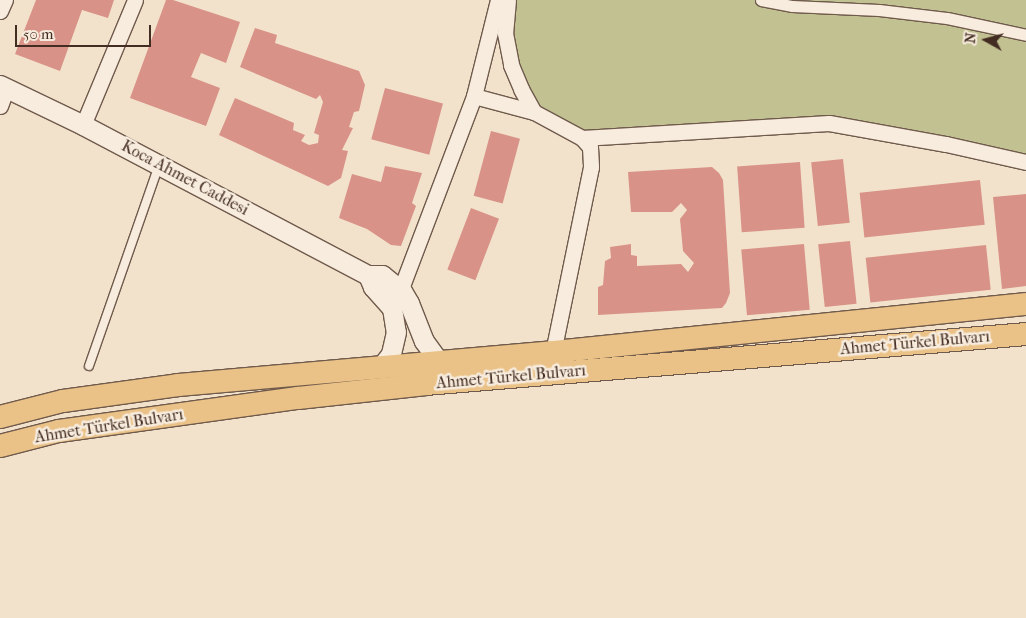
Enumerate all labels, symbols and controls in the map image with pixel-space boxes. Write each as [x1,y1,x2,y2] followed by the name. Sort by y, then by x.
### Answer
[18,15,154,47] scale bar
[961,15,1011,65] north arrow
[23,25,53,43] text: 50 m
[962,32,980,44] text: N
[118,136,252,220] street label: Koca Ahmet Caddesi
[839,327,991,359] street label: Ahmet Türkel Bulvarı
[435,361,587,393] street label: Ahmet Türkel Bulvarı
[33,405,185,447] street label: Ahmet Türkel Bulvarı

